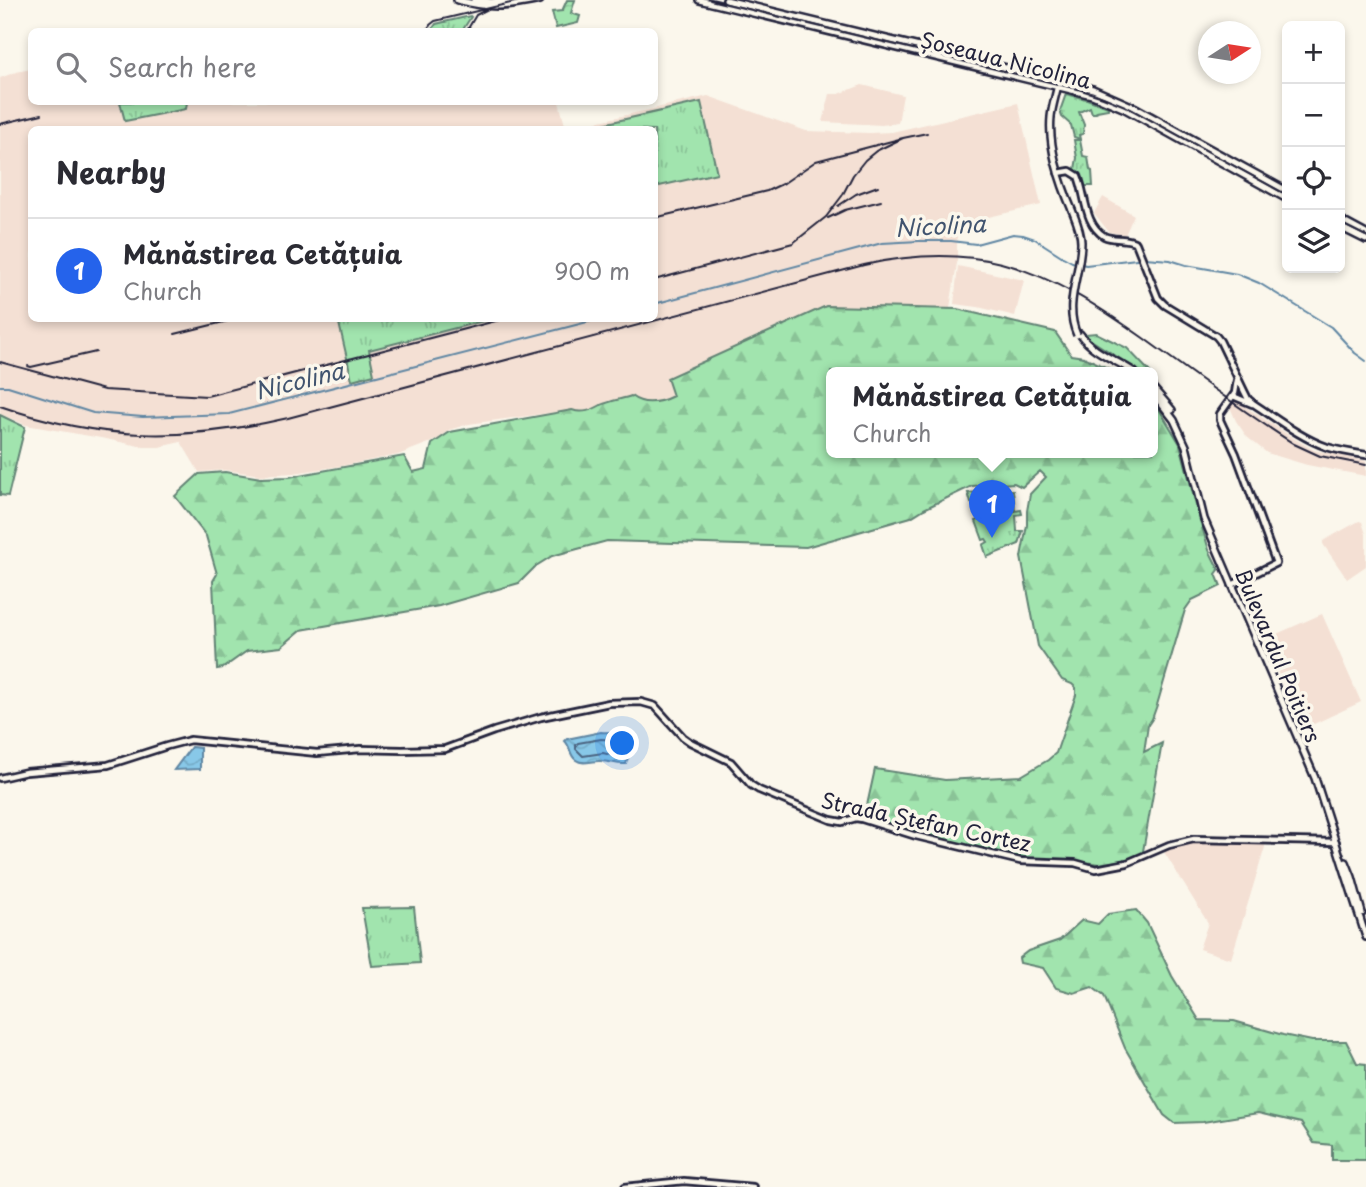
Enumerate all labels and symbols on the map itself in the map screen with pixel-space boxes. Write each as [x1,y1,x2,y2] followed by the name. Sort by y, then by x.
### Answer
[1198,21,1261,84] north arrow
[917,22,1095,96] street label: Șoseaua Nicolina
[893,205,987,245] water label: Nicolina
[250,352,348,408] water label: Nicolina
[969,480,1015,538] pin: 1
[1228,563,1330,747] street label: Bulevardul Poitiers
[605,726,639,760] your location
[818,783,1034,859] street label: Strada Ștefan Cortez

